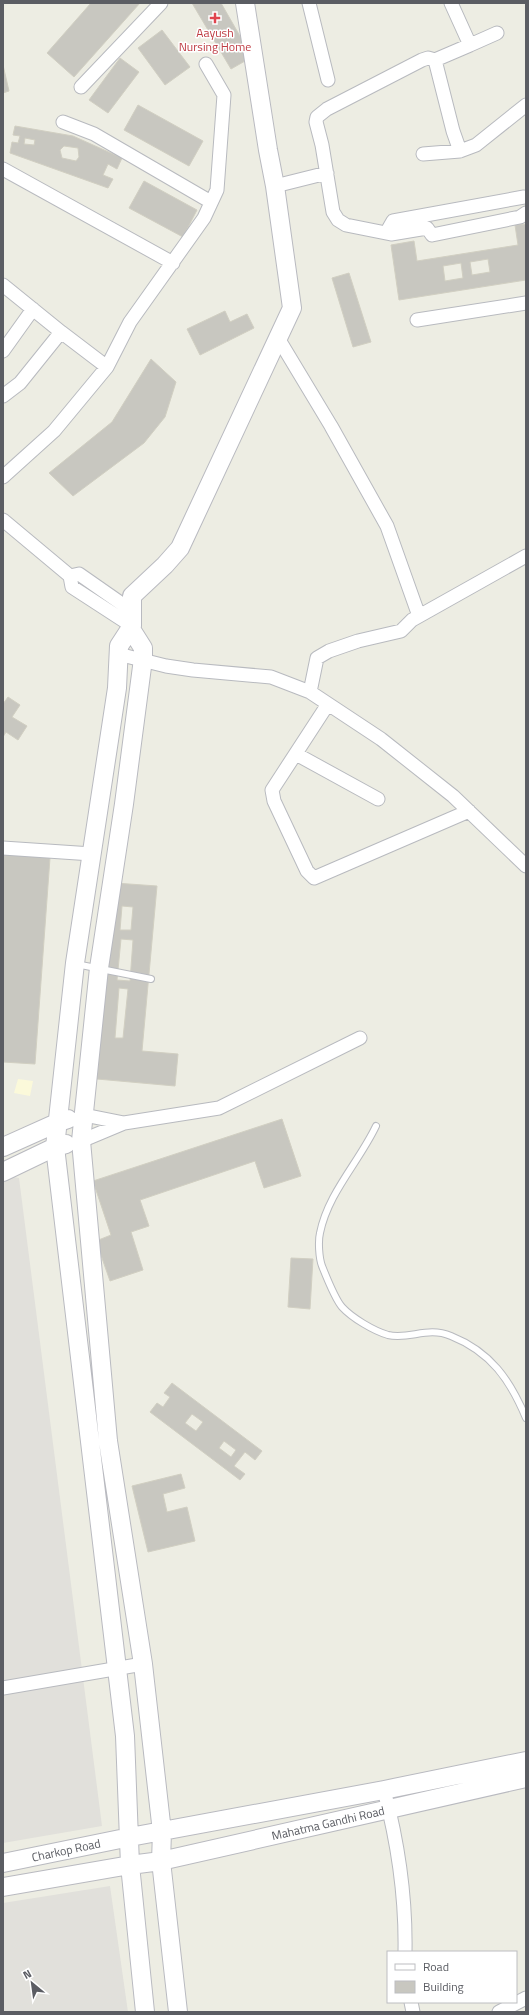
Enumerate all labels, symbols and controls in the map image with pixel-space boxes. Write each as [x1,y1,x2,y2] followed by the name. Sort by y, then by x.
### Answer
[209,12,221,24] marker: Aayush Nursing Home
[179,23,251,56] place label: Aayush Nursing Home
[270,1801,386,1845] street label: Mahatma Gandhi Road
[30,1833,102,1867] street label: Charkop Road
[387,1951,517,2003] legend
[423,1957,449,1976] text: Road
[12,1963,52,2003] north arrow
[20,1965,34,1983] text: N
[423,1977,464,1996] text: Building

